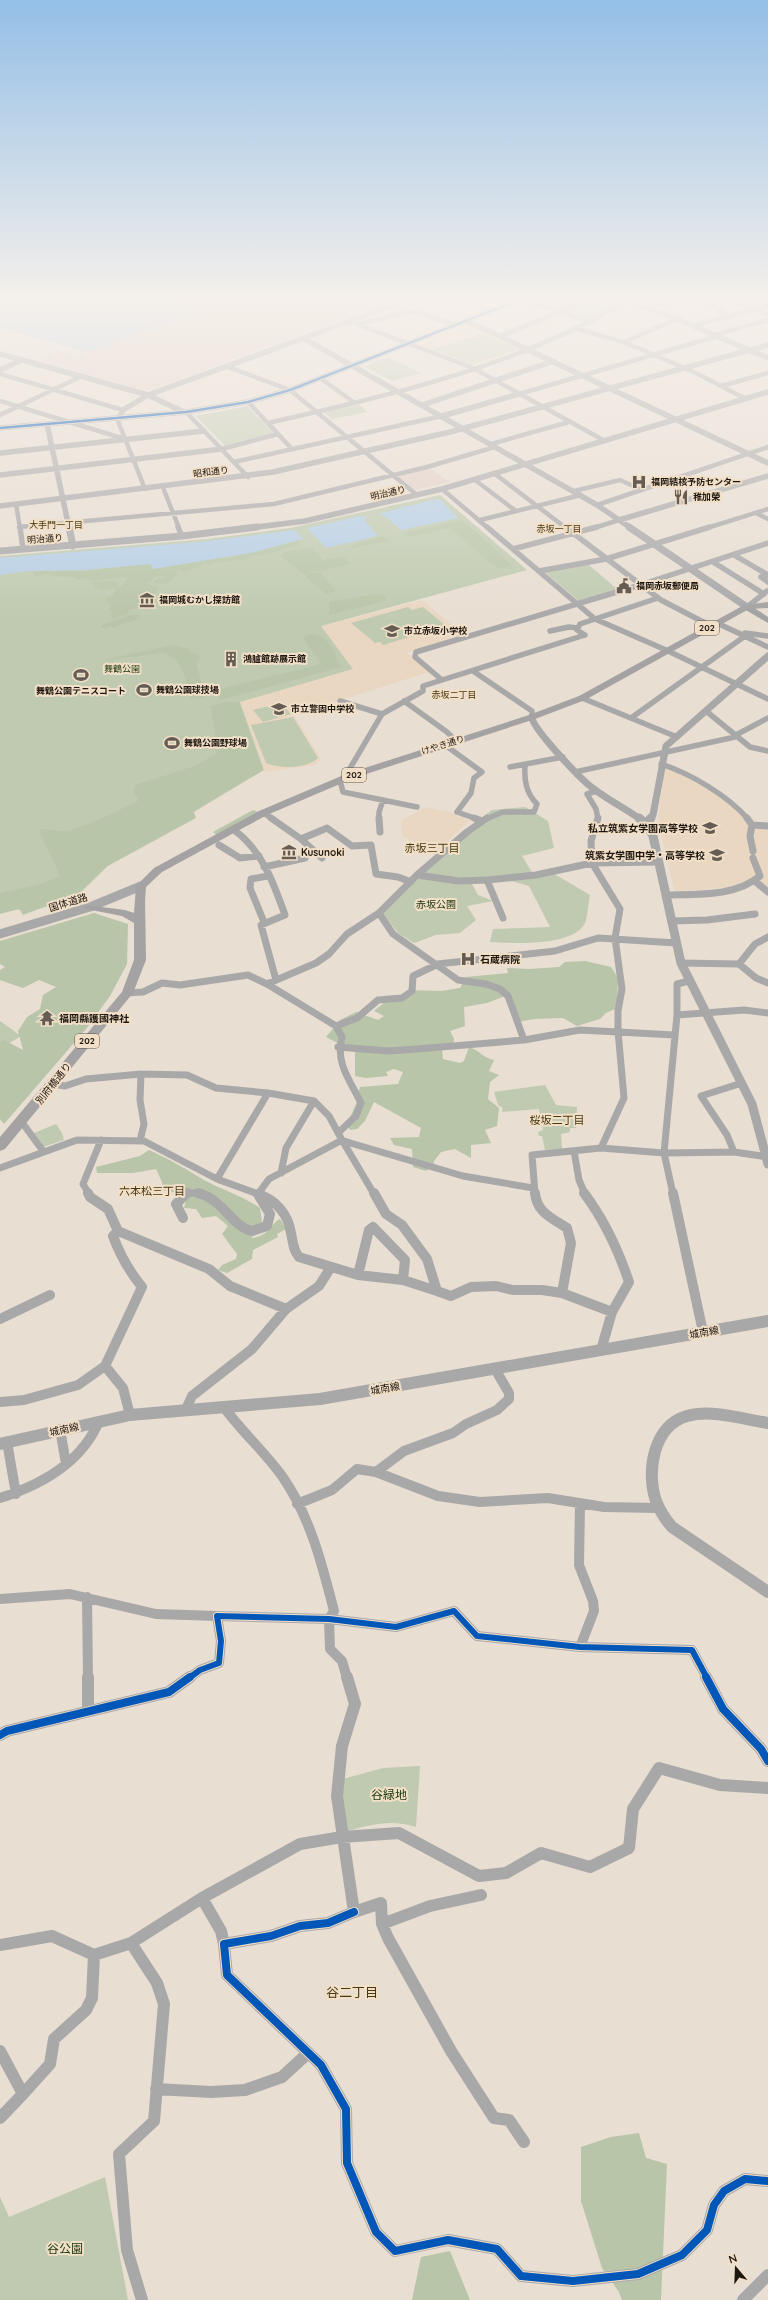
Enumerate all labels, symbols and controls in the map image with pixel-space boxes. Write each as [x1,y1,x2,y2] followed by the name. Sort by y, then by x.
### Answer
[192,464,229,479] street label: 昭和通り
[630,473,648,491] hospital icon: 福岡結核予防センター
[651,476,741,487] place label: 福岡結核予防センター
[369,483,407,502] street label: 明治通り
[672,488,690,506] restaurant icon: 稚加榮
[693,491,721,502] place label: 稚加榮
[29,519,83,530] district label: 大手門一丁目
[536,523,582,534] district label: 赤坂一丁目
[27,532,63,545] street label: 明治通り
[615,577,633,595] public building icon: 福岡赤坂郵便局
[636,580,699,591] place label: 福岡赤坂郵便局
[138,591,156,609] museum icon: 福岡城むかし探訪館
[159,594,240,605] place label: 福岡城むかし探訪館
[695,621,719,635] road number: 202
[383,622,401,640] school or university icon: 市立赤坂小学校
[404,625,468,636] place label: 市立赤坂小学校
[222,650,240,668] building icon: 鴻臚館跡展示館
[243,653,306,664] place label: 鴻臚館跡展示館
[104,663,140,674] park label: 舞鶴公園
[72,666,90,684] sports icon: 舞鶴公園テニスコート
[135,681,153,699] sports icon: 舞鶴公園球技場
[156,684,219,695] place label: 舞鶴公園球技場
[36,685,126,696] place label: 舞鶴公園テニスコート
[431,689,477,700] district label: 赤坂二丁目
[270,700,288,718] school or university icon: 市立警固中学校
[291,703,355,714] place label: 市立警固中学校
[420,732,466,757] street label: けやき通り
[163,734,181,752] sports icon: 舞鶴公園野球場
[184,737,247,748] place label: 舞鶴公園野球場
[342,768,366,782] road number: 202
[701,819,719,837] school or university icon: 私立筑紫女学園高等学校
[588,822,698,835] place label: 私立筑紫女学園高等学校
[405,841,460,855] district label: 赤坂三丁目
[280,843,298,861] museum icon: Kusunoki
[301,846,344,859] place label: Kusunoki
[708,846,726,864] school or university icon: 筑紫女学園中学・高等学校
[585,849,705,862] place label: 筑紫女学園中学・高等学校
[47,890,89,915] street label: 国体道路
[416,898,456,911] park label: 赤坂公園
[459,950,477,968] hospital icon: 石蔵病院
[480,953,520,966] place label: 石蔵病院
[38,1009,56,1027] temple icon: 福岡縣護國神社
[59,1012,130,1025] place label: 福岡縣護國神社
[75,1034,99,1048] road number: 202
[33,1060,74,1107] street label: 別府橋通り
[530,1113,585,1127] district label: 桜坂二丁目
[119,1184,185,1198] district label: 六本松三丁目
[688,1323,720,1341] street label: 城南線
[369,1379,401,1397] street label: 城南線
[48,1420,80,1439] street label: 城南線
[371,1787,407,1802] park label: 谷緑地
[326,1984,378,2000] district label: 谷二丁目
[47,2241,83,2256] park label: 谷公園
[716,2248,756,2288] north arrow
[727,2251,739,2266] text: N

